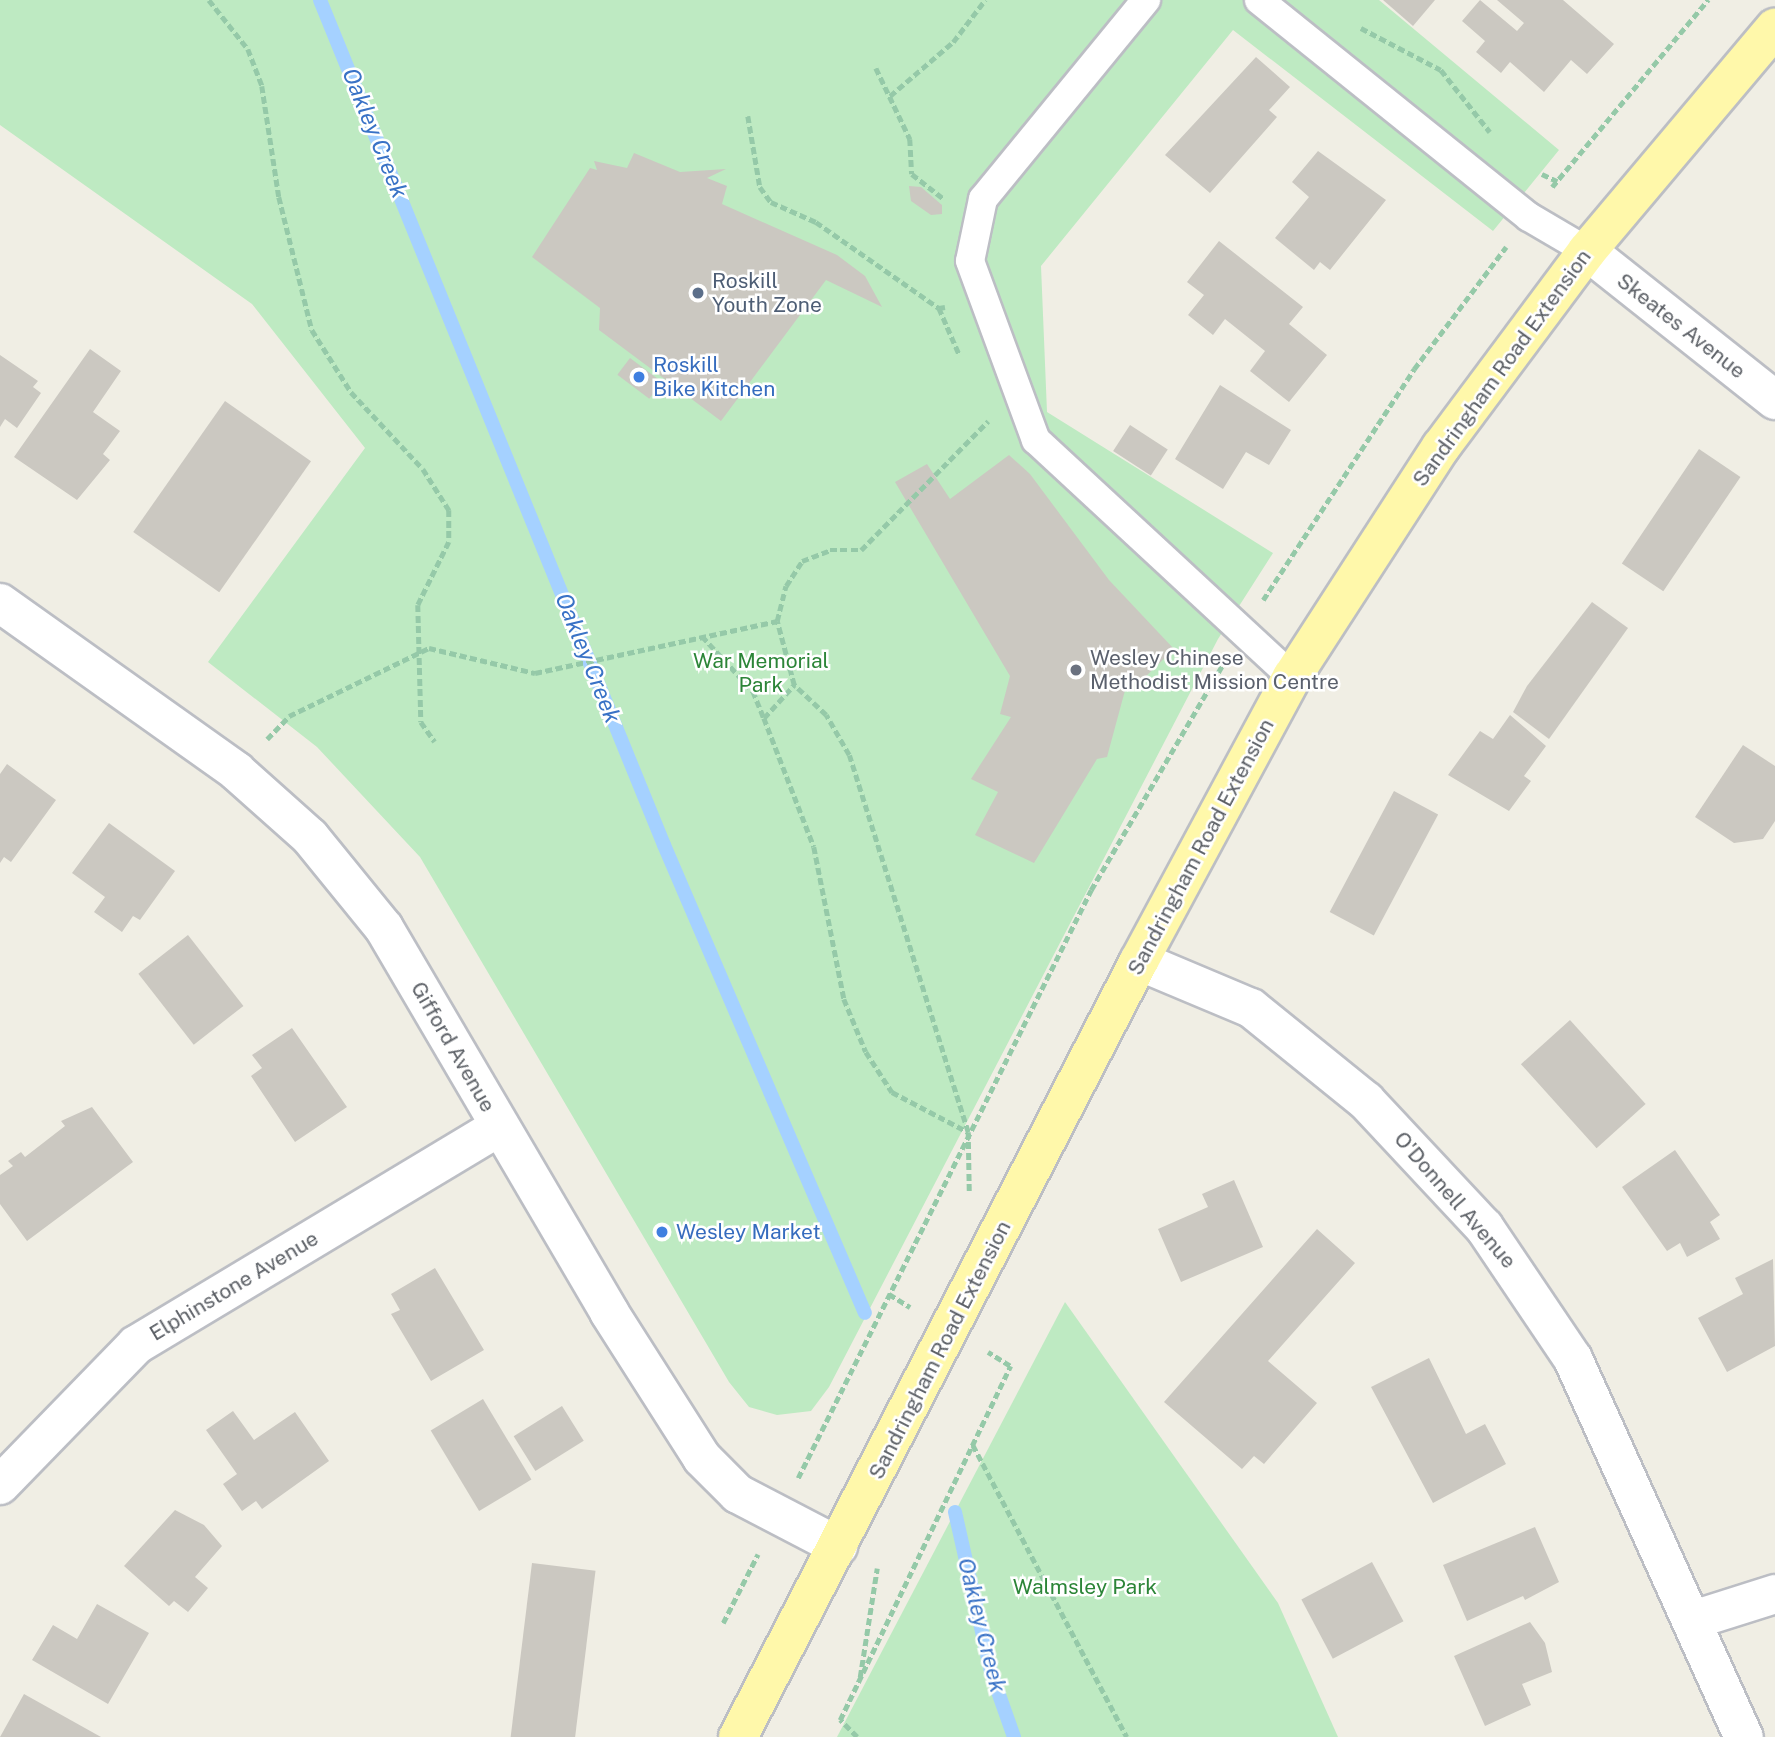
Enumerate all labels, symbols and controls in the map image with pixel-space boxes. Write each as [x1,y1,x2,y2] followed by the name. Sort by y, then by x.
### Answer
[336,64,414,202] water label: Oakley Creek
[1408,245,1596,491] street label: Sandringham Road Extension
[712,268,822,318] place label: Roskill Youth Zone
[1612,268,1750,384] street label: Skeates Avenue
[690,285,706,301] marker: Roskill Youth Zone
[653,352,776,402] place label: Roskill Bike Kitchen
[631,369,647,385] marker: Roskill Bike Kitchen
[549,589,627,727] water label: Oakley Creek
[1090,645,1339,695] place label: Wesley Chinese Methodist Mission Centre
[693,648,829,698] park label: War Memorial Park
[1068,662,1084,678] marker: Wesley Chinese Methodist Mission Centre
[1123,715,1279,979] street label: Sandringham Road Extension
[406,977,500,1117] street label: Gifford Avenue
[1389,1127,1521,1273] street label: O'Donnell Avenue
[864,1217,1016,1483] street label: Sandringham Road Extension
[676,1219,821,1245] place label: Wesley Market
[654,1224,670,1240] marker: Wesley Market
[145,1226,323,1346] street label: Elphinstone Avenue
[952,1555,1012,1695] water label: Oakley Creek
[1013,1574,1157,1600] park label: Walmsley Park

